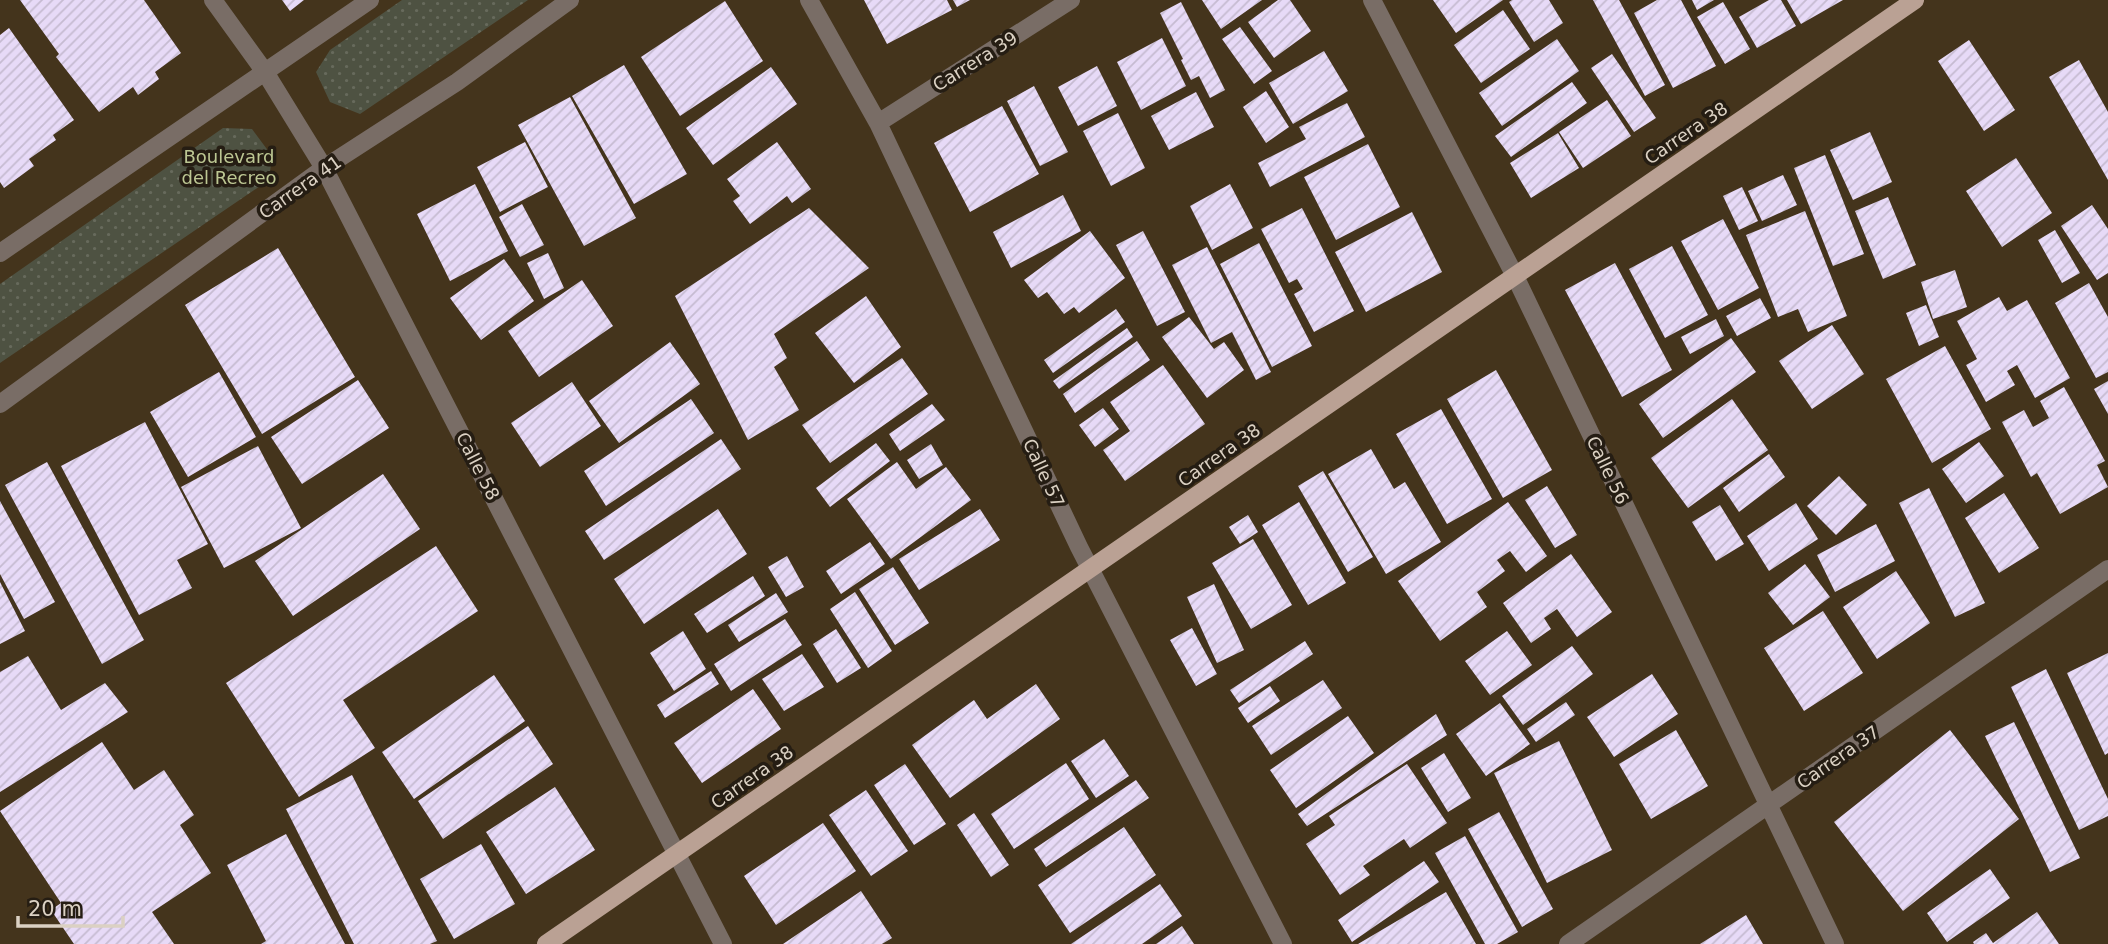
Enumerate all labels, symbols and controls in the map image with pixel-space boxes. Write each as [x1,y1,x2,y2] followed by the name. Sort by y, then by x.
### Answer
[929,27,1021,95] street label: Carrera 39
[1640,98,1732,168] street label: Carrera 38
[182,146,276,188] park label: Boulevard del Recreo
[255,151,345,223] street label: Carrera 41
[1174,419,1264,491] street label: Carrera 38
[452,429,504,503] street label: Calle 58
[1582,432,1634,508] street label: Calle 56
[1019,435,1069,511] street label: Calle 57
[1793,721,1883,793] street label: Carrera 37
[707,741,797,813] street label: Carrera 38
[18,884,122,928] scale bar
[28,897,82,921] text: 20 m

